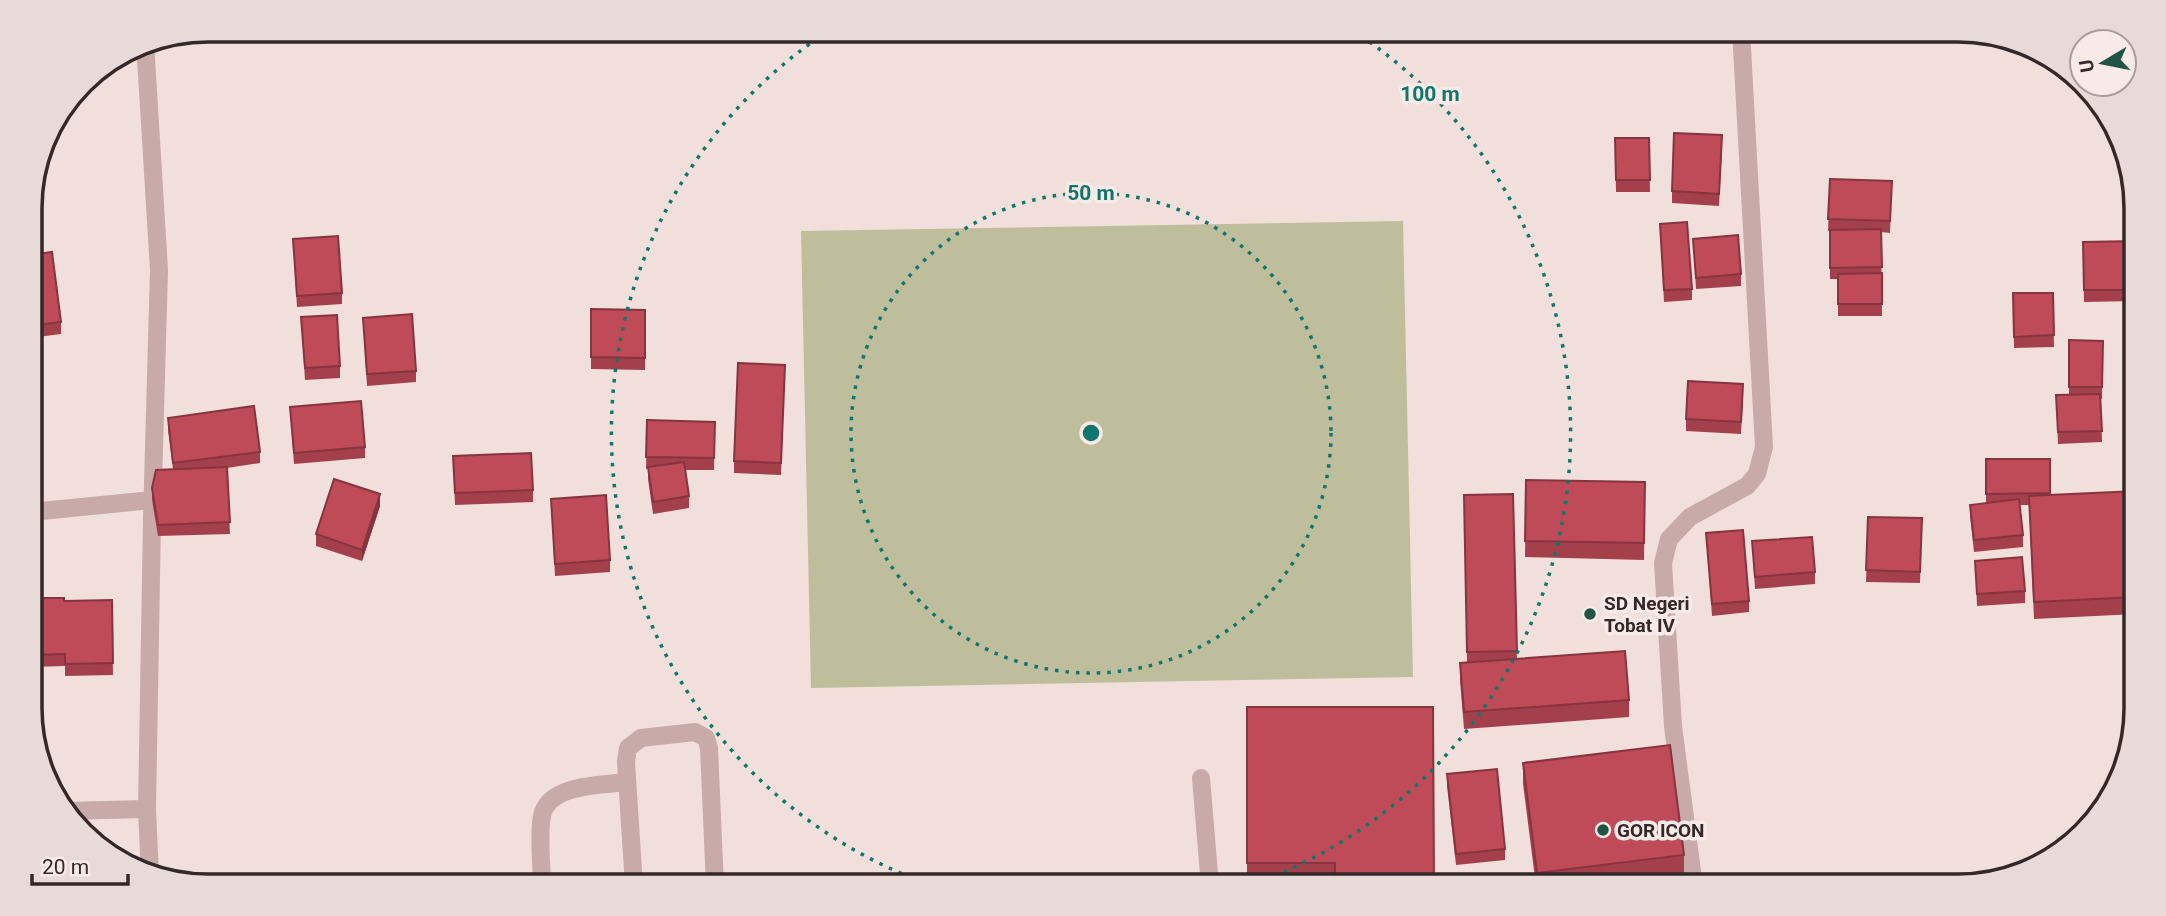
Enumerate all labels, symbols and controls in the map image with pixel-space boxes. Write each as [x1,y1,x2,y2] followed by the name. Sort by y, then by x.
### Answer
[2068,28,2138,98] north arrow
[2074,58,2099,74] text: U
[1400,82,1460,106] text: 100 m
[1067,181,1115,205] text: 50 m
[1079,421,1103,445] centre of rings
[1604,592,1690,637] place label: SD Negeri Tobat IV
[1582,606,1598,622] marker: SD Negeri Tobat IV
[1617,819,1704,842] place label: GOR ICON
[1595,822,1611,838] marker: GOR ICON
[32,842,128,886] scale bar
[42,855,89,879] text: 20 m

